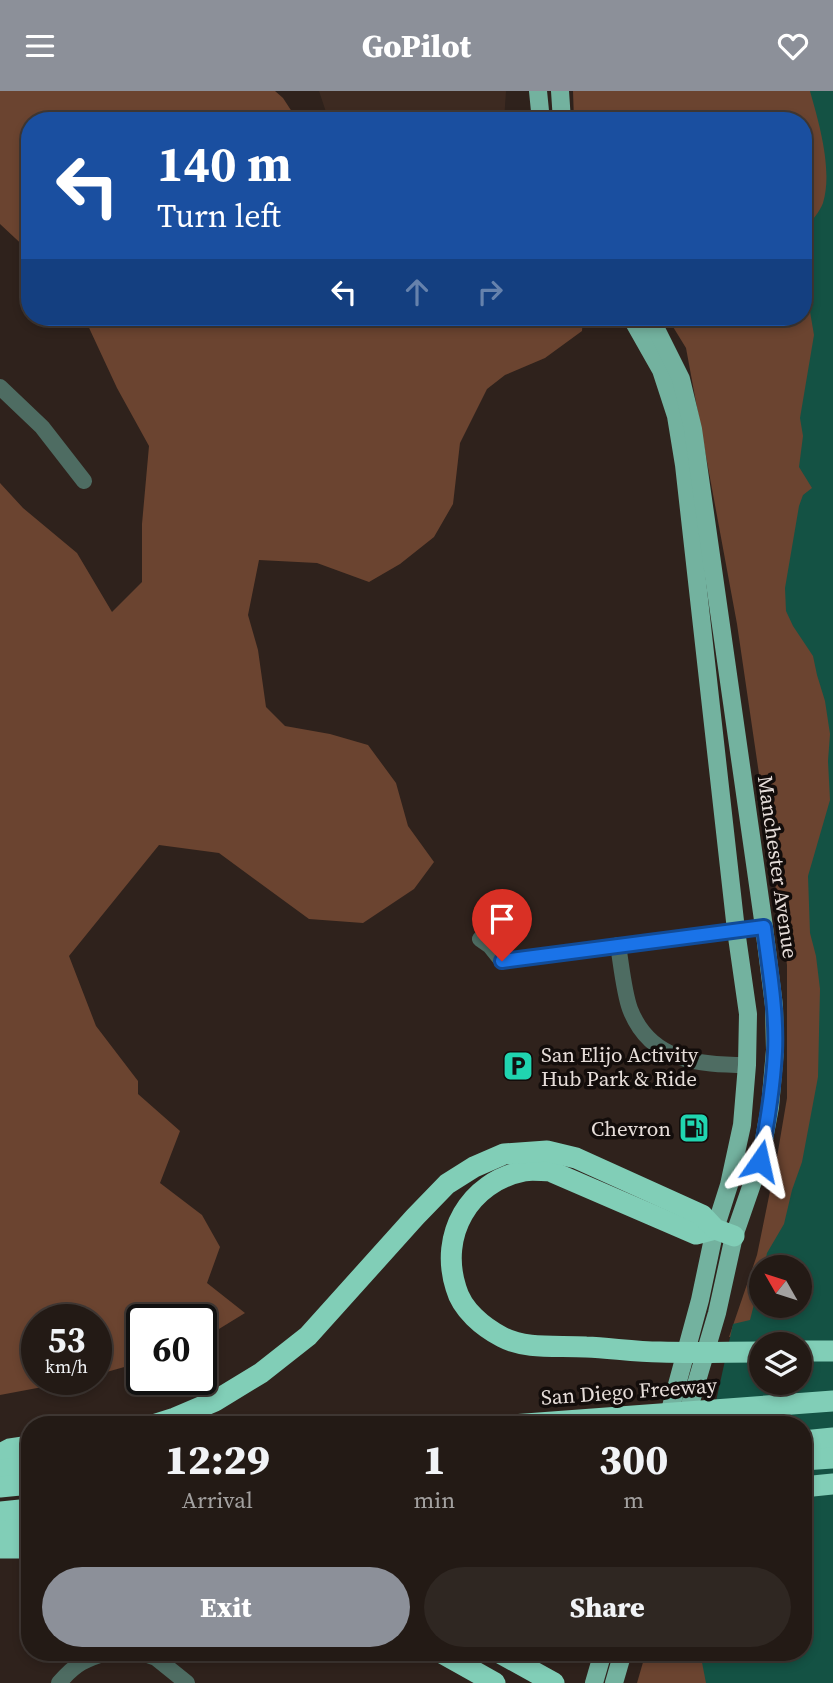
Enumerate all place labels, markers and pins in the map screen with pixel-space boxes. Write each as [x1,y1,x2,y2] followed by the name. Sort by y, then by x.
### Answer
[472,889,532,961] pin
[541,1040,699,1093] place label: San Elijo Activity Hub Park & Ride
[501,1049,535,1083] parking icon: San Elijo Activity Hub Park & Ride
[677,1111,711,1145] fuel station icon: Chevron
[591,1114,671,1143] place label: Chevron

